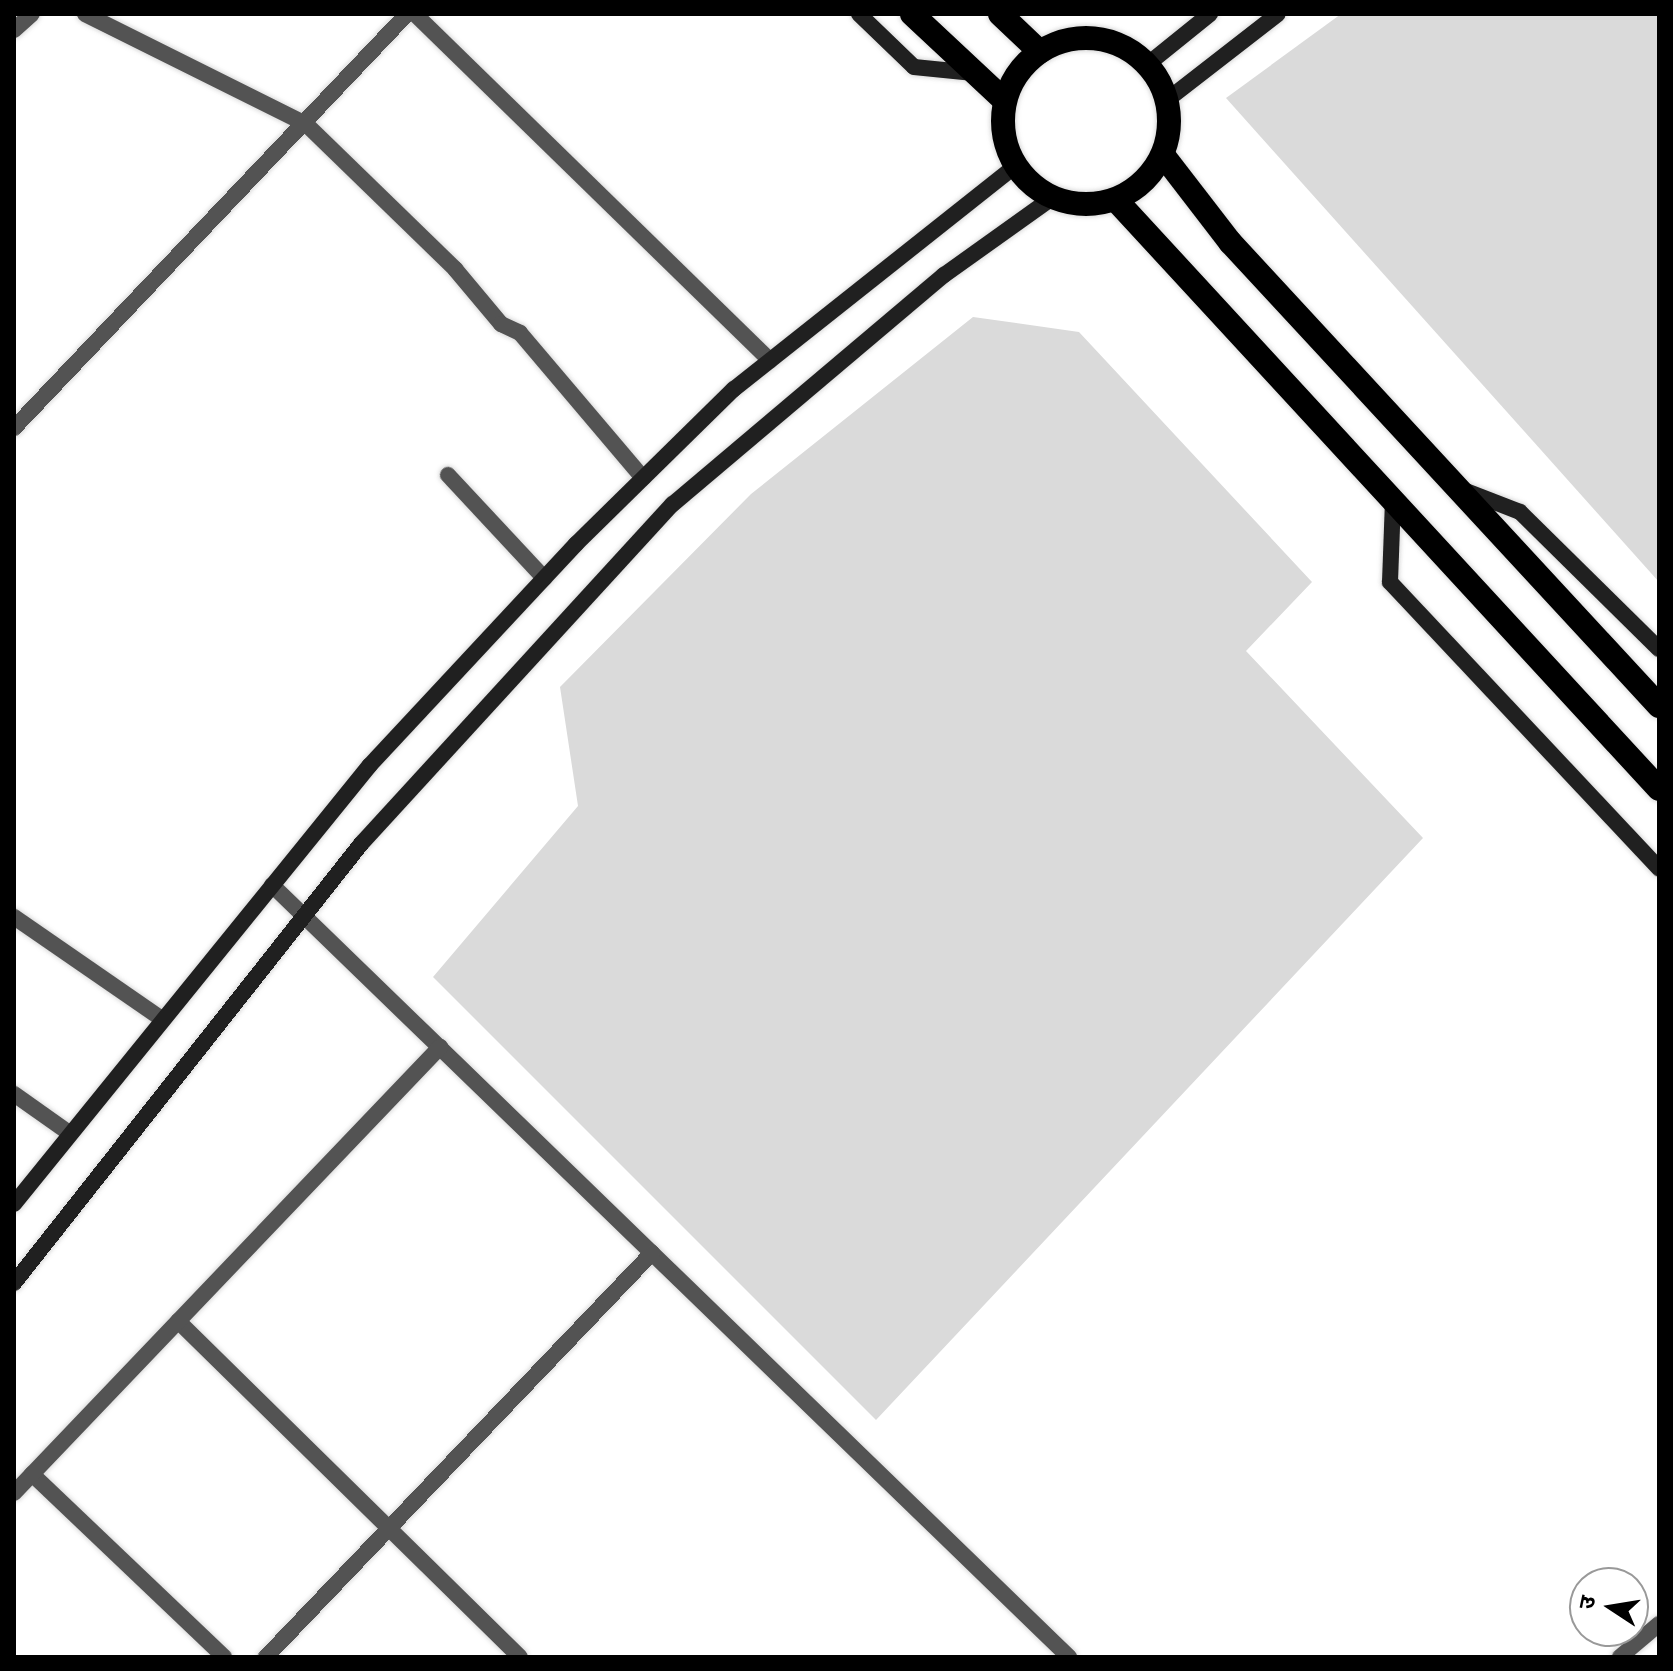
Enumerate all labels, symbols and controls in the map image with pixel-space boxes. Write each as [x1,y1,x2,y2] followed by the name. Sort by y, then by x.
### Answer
[1569,1567,1649,1647] north arrow
[1572,1593,1602,1611] text: उ

